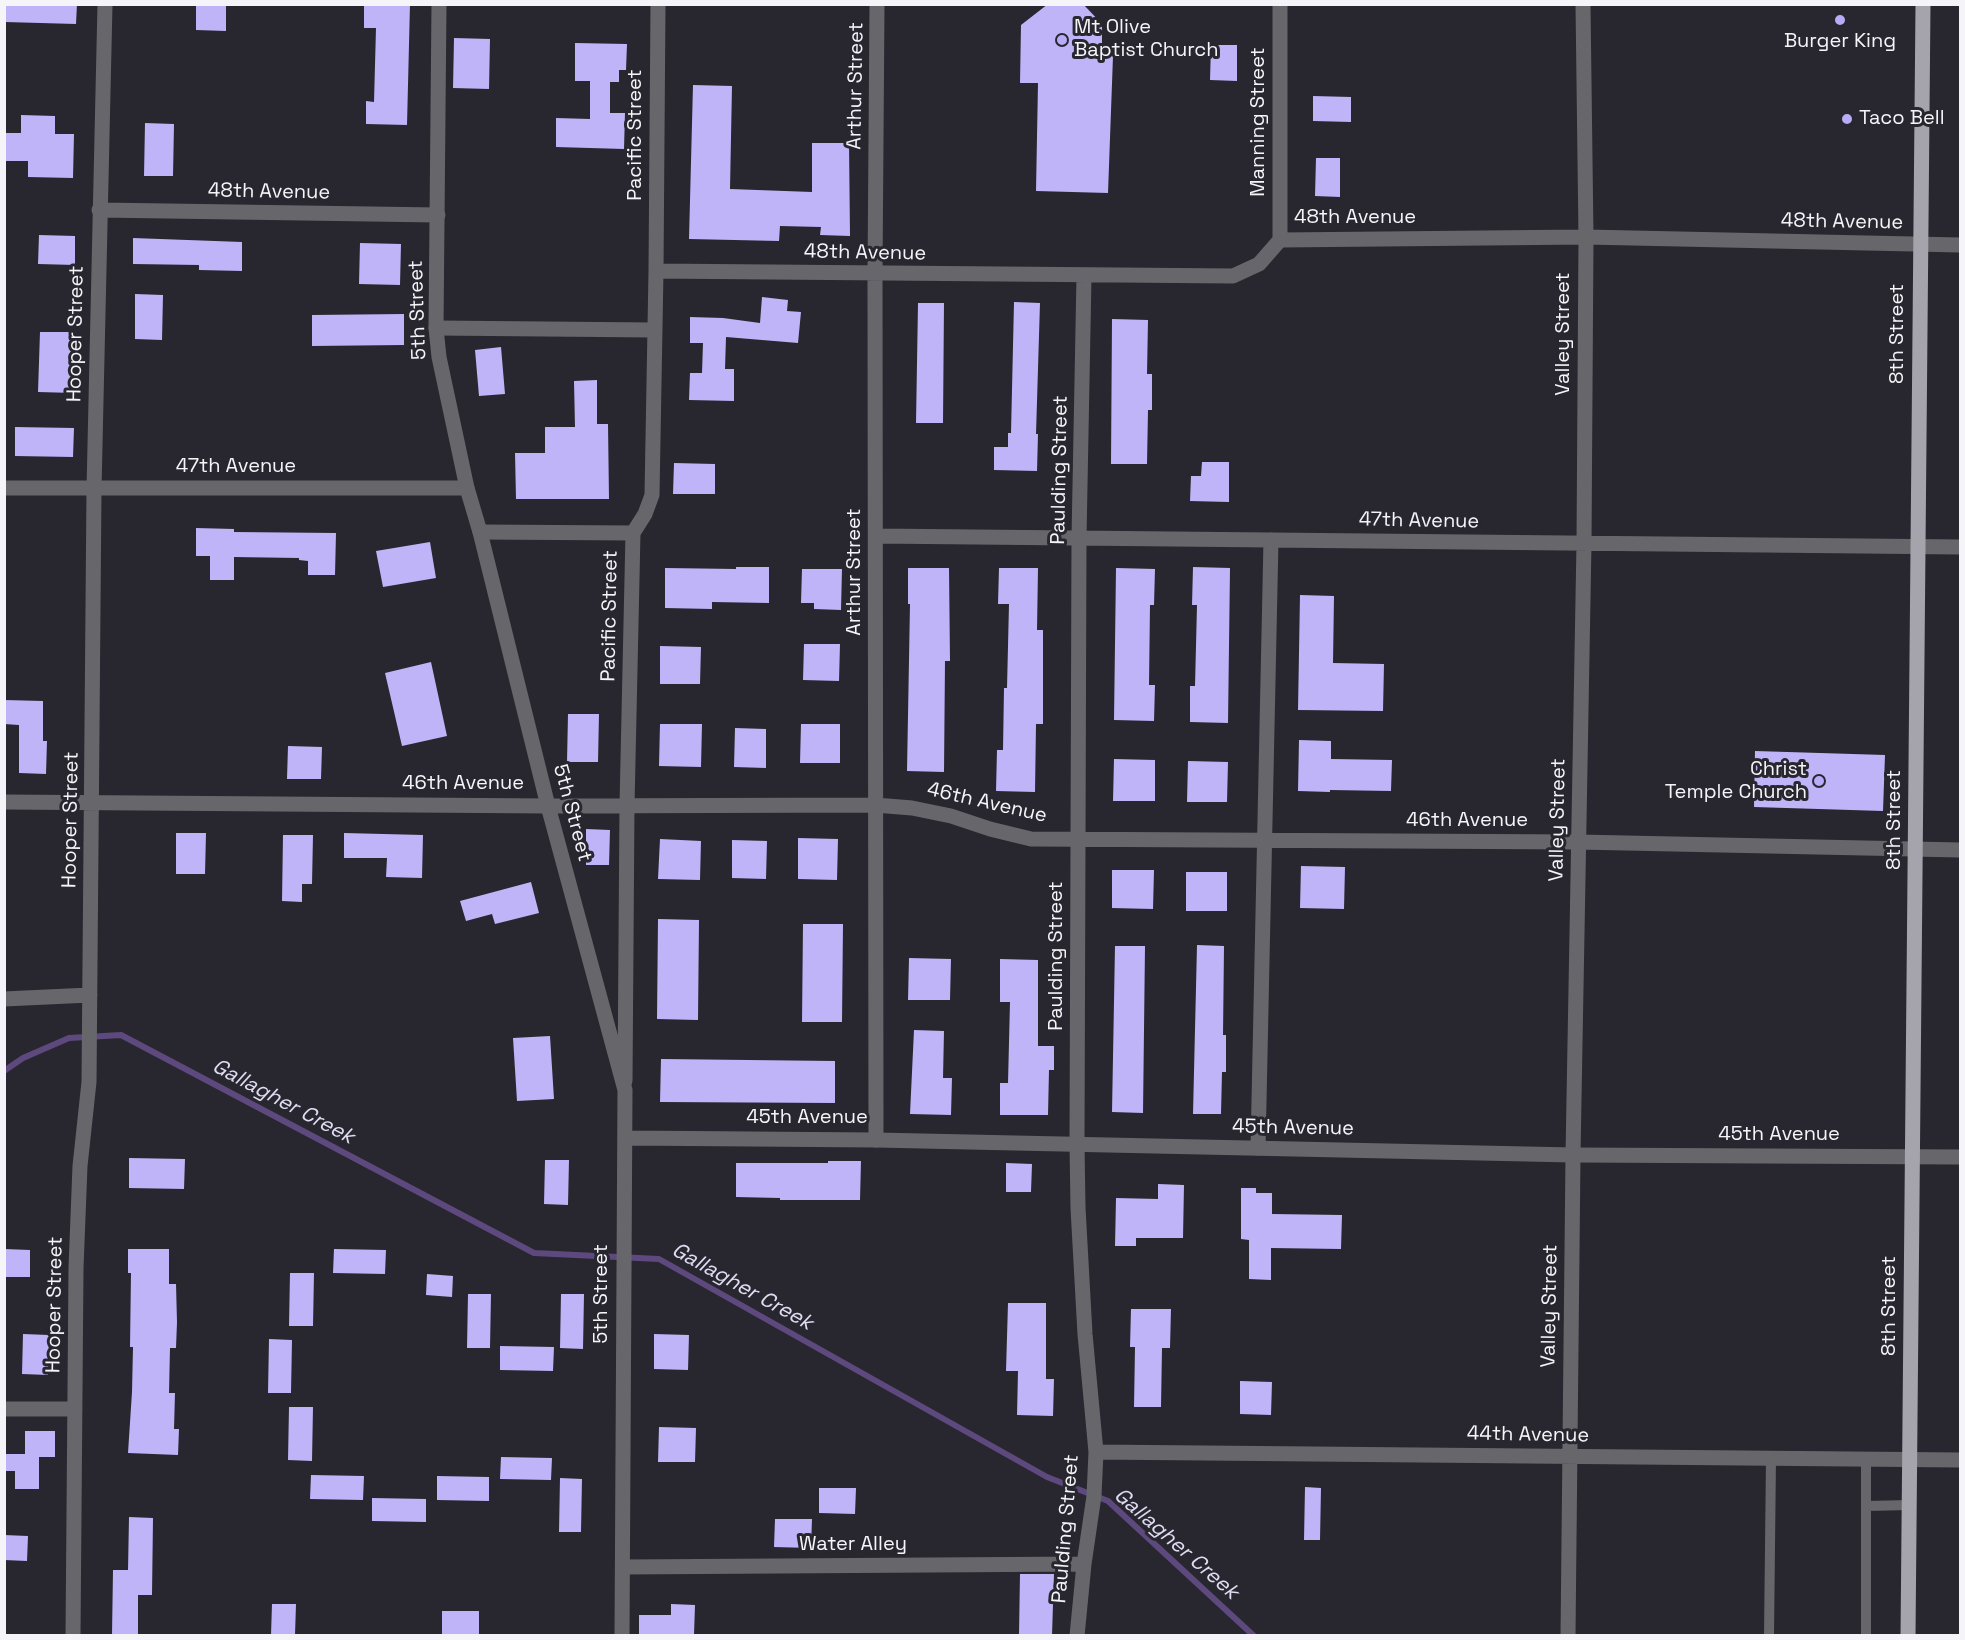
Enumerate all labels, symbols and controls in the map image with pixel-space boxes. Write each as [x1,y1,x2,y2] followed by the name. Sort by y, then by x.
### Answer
[1833,13,1847,27] marker: Burger King
[1074,16,1219,63] place label: Mt Olive Baptist Church
[843,22,869,150] street label: Arthur Street
[1784,30,1896,54] place label: Burger King
[1055,33,1069,47] marker: Mt Olive Baptist Church
[1247,47,1271,197] street label: Manning Street
[624,69,648,201] street label: Pacific Street
[1859,107,1945,131] place label: Taco Bell
[1840,112,1854,126] marker: Taco Bell
[208,179,330,205] street label: 48th Avenue
[1294,206,1416,230] street label: 48th Avenue
[1781,209,1903,235] street label: 48th Avenue
[804,240,926,266] street label: 48th Avenue
[404,260,432,360] street label: 5th Street
[63,266,89,402] street label: Hooper Street
[1552,272,1576,396] street label: Valley Street
[1886,284,1910,384] street label: 8th Street
[1047,395,1073,545] street label: Paulding Street
[176,455,296,479] street label: 47th Avenue
[843,508,867,636] street label: Arthur Street
[1359,508,1479,534] street label: 47th Avenue
[597,550,623,682] street label: Pacific Street
[58,752,84,888] street label: Hooper Street
[1545,758,1571,882] street label: Valley Street
[1665,758,1807,805] place label: Christ Temple Church
[548,762,596,864] street label: 5th Street
[1883,770,1907,870] street label: 8th Street
[402,772,524,796] street label: 46th Avenue
[1812,774,1826,788] marker: Christ Temple Church
[925,778,1049,828] street label: 46th Avenue
[1406,809,1528,833] street label: 46th Avenue
[1045,881,1069,1031] street label: Paulding Street
[208,1054,358,1150] water label: Gallagher Creek
[746,1106,868,1130] street label: 45th Avenue
[1232,1115,1354,1141] street label: 45th Avenue
[1718,1123,1840,1147] street label: 45th Avenue
[42,1237,68,1373] street label: Hooper Street
[667,1238,817,1336] water label: Gallagher Creek
[590,1244,614,1344] street label: 5th Street
[1537,1244,1563,1368] street label: Valley Street
[1878,1256,1902,1356] street label: 8th Street
[1467,1422,1589,1448] street label: 44th Avenue
[1048,1454,1084,1604] street label: Paulding Street
[1108,1483,1244,1605] water label: Gallagher Creek
[799,1533,907,1557] street label: Water Alley

